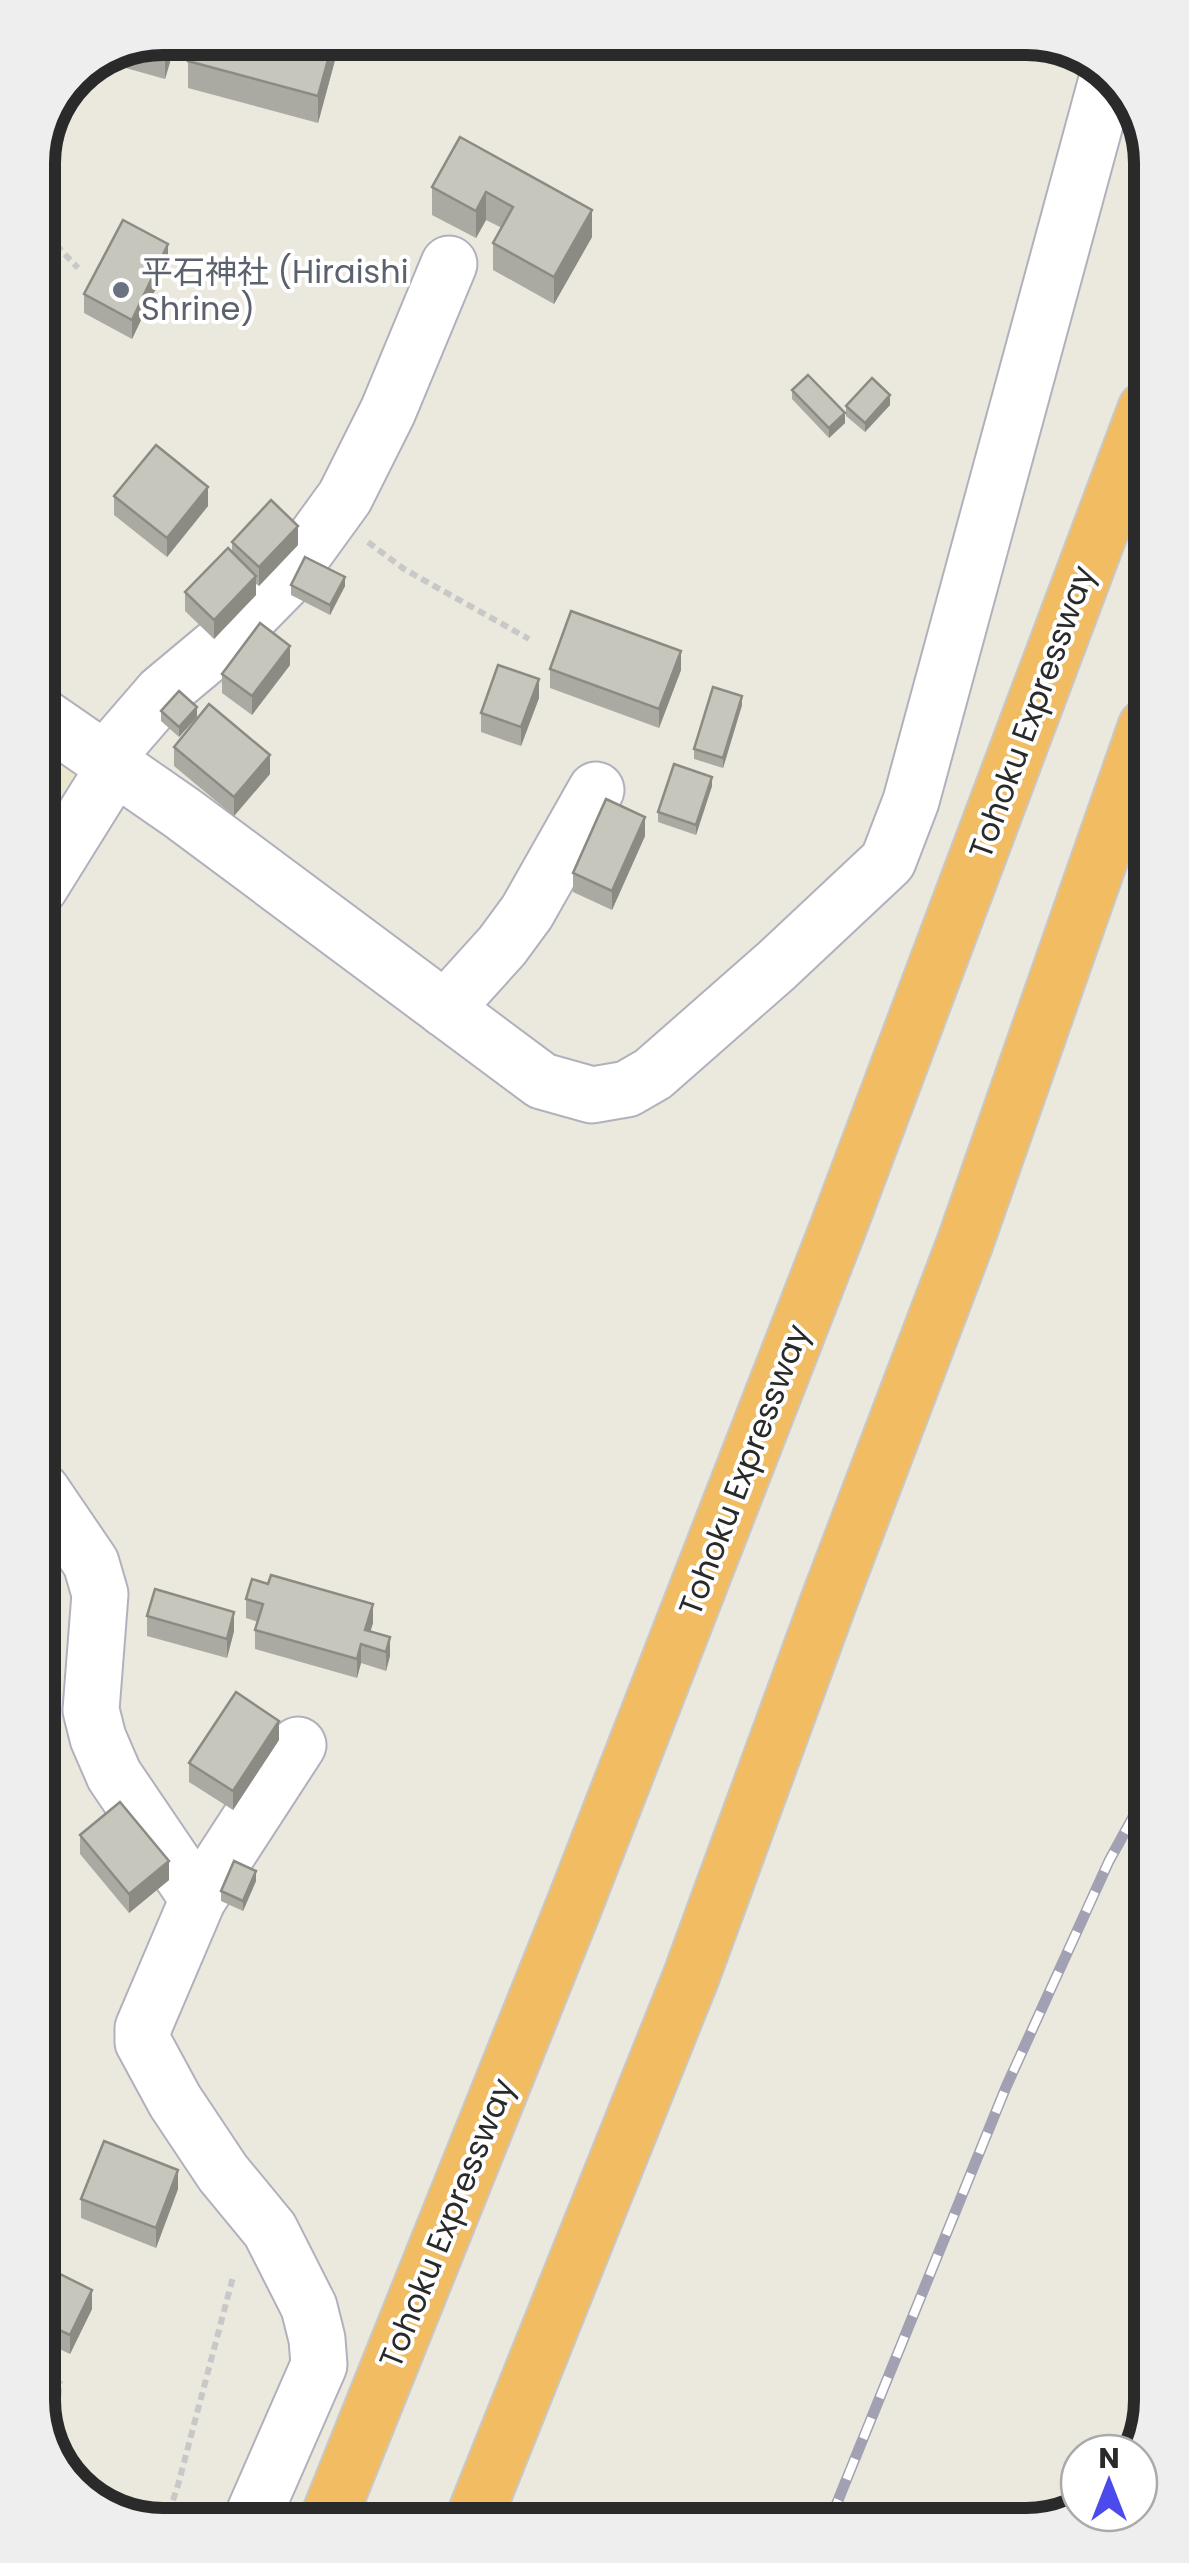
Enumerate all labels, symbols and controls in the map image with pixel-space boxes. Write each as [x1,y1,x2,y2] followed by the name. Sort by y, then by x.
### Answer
[141,249,409,331] place label: 平石神社 (Hiraishi Shrine)
[110,279,132,301] marker: 平石神社 (Hiraishi Shrine)
[958,559,1105,865] street label: Tohoku Expressway
[667,1318,820,1622] street label: Tohoku Expressway
[368,2071,525,2374] street label: Tohoku Expressway
[1059,2433,1159,2533] north arrow
[1098,2439,1120,2478] text: N

